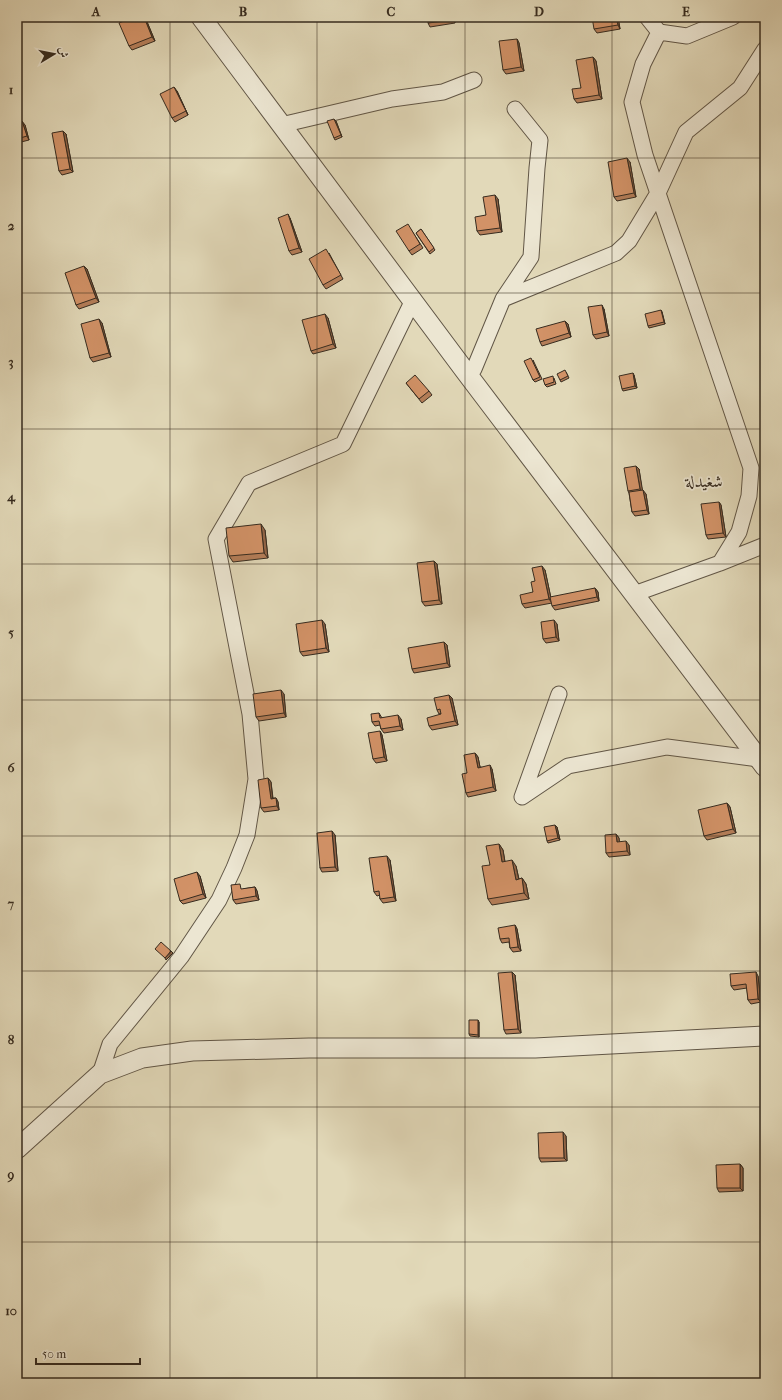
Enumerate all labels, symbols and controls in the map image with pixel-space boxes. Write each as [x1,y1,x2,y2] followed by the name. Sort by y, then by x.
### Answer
[91,4,101,19] text: A
[239,4,248,19] text: B
[387,4,396,19] text: C
[534,4,544,19] text: D
[682,4,690,19] text: E
[34,34,74,74] north arrow
[56,46,71,59] text: ش
[9,82,14,97] text: 1
[8,218,15,233] text: 2
[8,354,14,370] text: 3
[684,471,723,491] district label: شغيدلة
[6,489,16,505] text: 4
[8,625,14,640] text: 5
[7,760,15,775] text: 6
[7,896,15,911] text: 7
[8,1032,15,1047] text: 8
[7,1167,15,1183] text: 9
[5,1303,17,1318] text: 10
[36,1340,140,1366] scale bar
[42,1347,66,1361] text: 50 m

